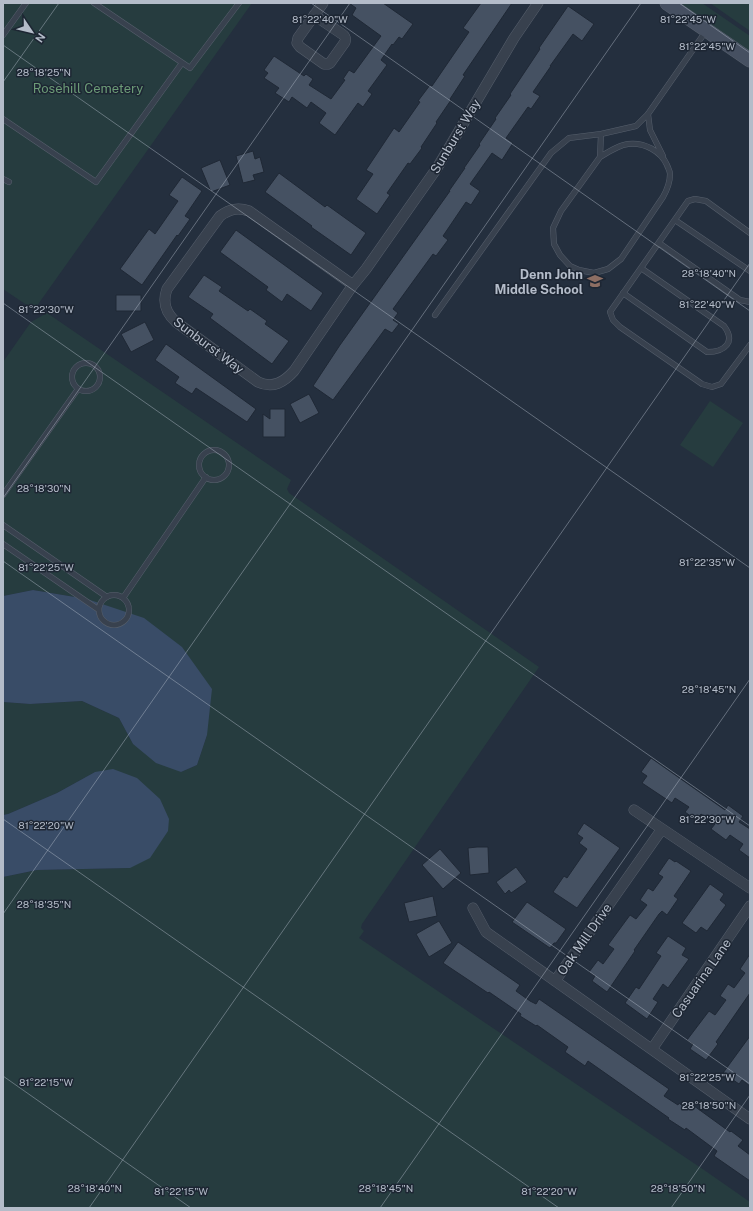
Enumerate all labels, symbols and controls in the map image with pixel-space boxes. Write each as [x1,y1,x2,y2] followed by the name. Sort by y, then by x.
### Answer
[12,12,52,52] north arrow
[292,13,348,25] text: 81°22'40"W
[660,13,716,25] text: 81°22'45"W
[33,31,48,45] text: N
[679,40,735,52] text: 81°22'45"W
[17,66,71,78] text: 28°18'25"N
[33,81,143,96] park label: Rosehill Cemetery
[427,96,484,176] street label: Sunburst Way
[495,267,583,297] place label: Denn John Middle School
[682,267,736,279] text: 28°18'40"N
[586,272,604,290] school or university icon: Denn John Middle School
[679,298,735,310] text: 81°22'40"W
[18,303,74,315] text: 81°22'30"W
[170,314,247,377] street label: Sunburst Way
[17,482,71,494] text: 28°18'30"N
[679,556,735,568] text: 81°22'35"W
[18,561,74,573] text: 81°22'25"W
[682,683,736,695] text: 28°18'45"N
[679,813,735,825] text: 81°22'30"W
[18,819,74,831] text: 81°22'20"W
[17,898,71,910] text: 28°18'35"N
[554,901,615,978] street label: Oak Mill Drive
[669,936,734,1021] street label: Casuarina Lane
[679,1071,735,1083] text: 81°22'25"W
[19,1076,73,1088] text: 81°22'15"W
[682,1099,736,1111] text: 28°18'50"N
[68,1182,122,1194] text: 28°18'40"N
[359,1182,413,1194] text: 28°18'45"N
[651,1182,705,1194] text: 28°18'50"N
[154,1185,208,1197] text: 81°22'15"W
[521,1185,577,1197] text: 81°22'20"W

